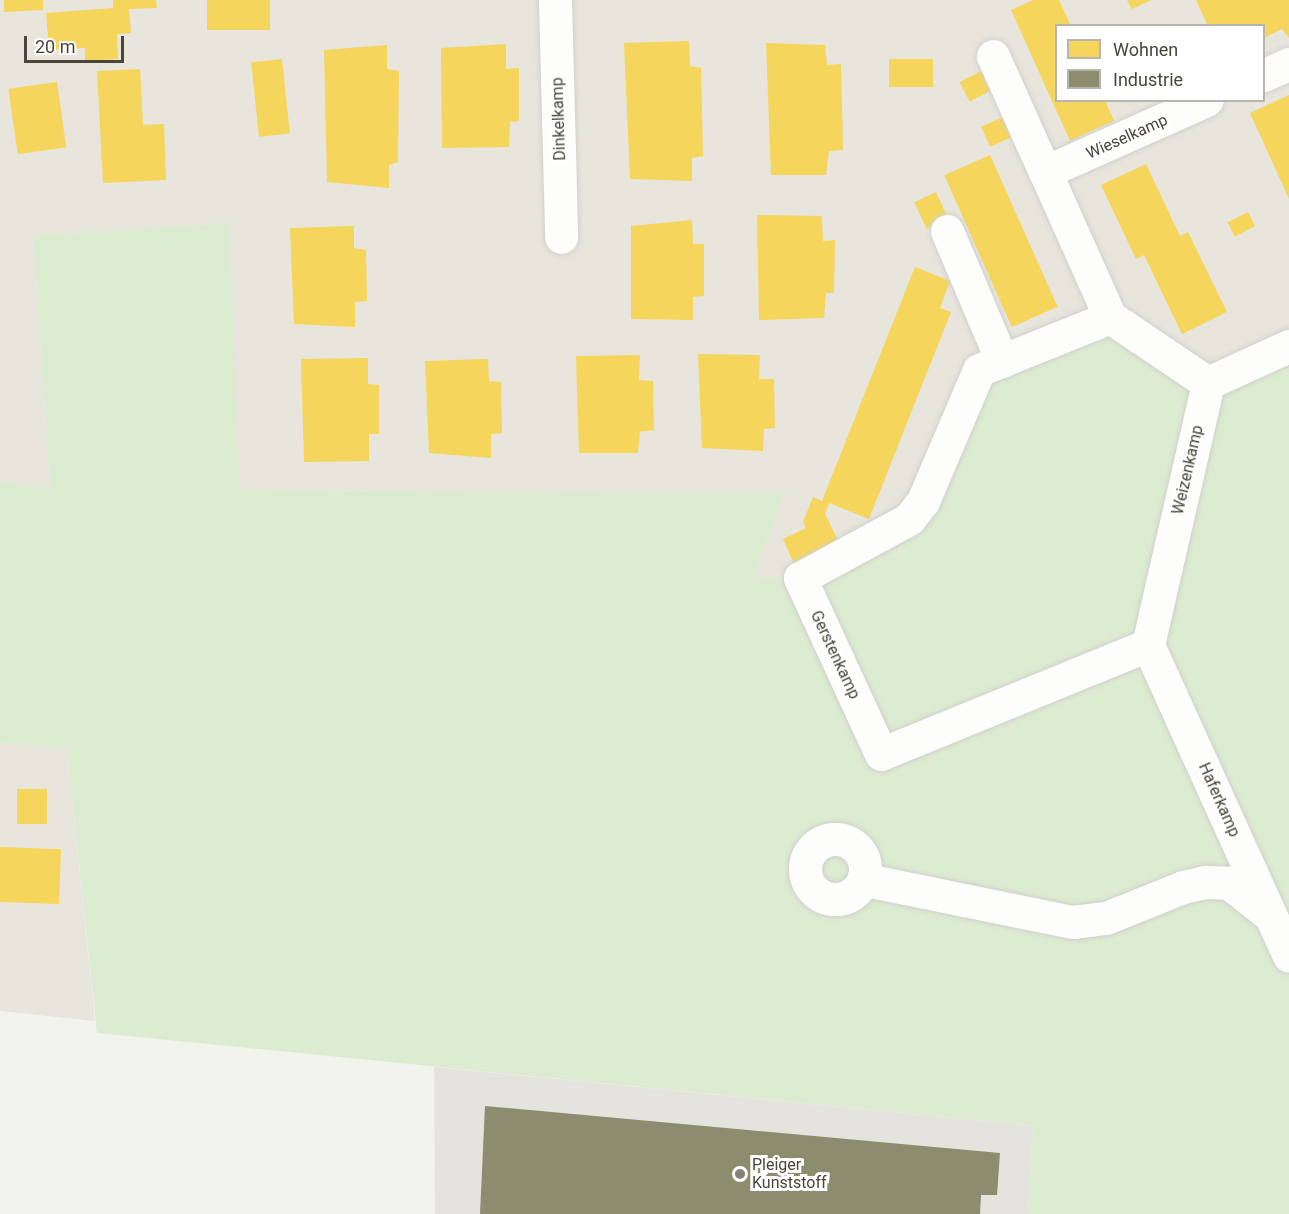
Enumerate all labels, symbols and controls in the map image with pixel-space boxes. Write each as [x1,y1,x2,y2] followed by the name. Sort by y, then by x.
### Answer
[27,24,128,62] scale bar
[1055,24,1265,102] legend
[35,36,75,57] text: 20 m
[1113,39,1178,60] text: Wohnen
[1113,69,1183,90] text: Industrie
[548,77,570,161] street label: Dinkelkamp
[1083,111,1171,163] street label: Wieselkamp
[1168,423,1208,517] street label: Weizenkamp
[806,608,864,702] street label: Gerstenkamp
[1194,760,1244,840] street label: Haferkamp
[752,1155,827,1193] place label: Pleiger Kunststoff
[733,1167,747,1181] marker: Pleiger Kunststoff

